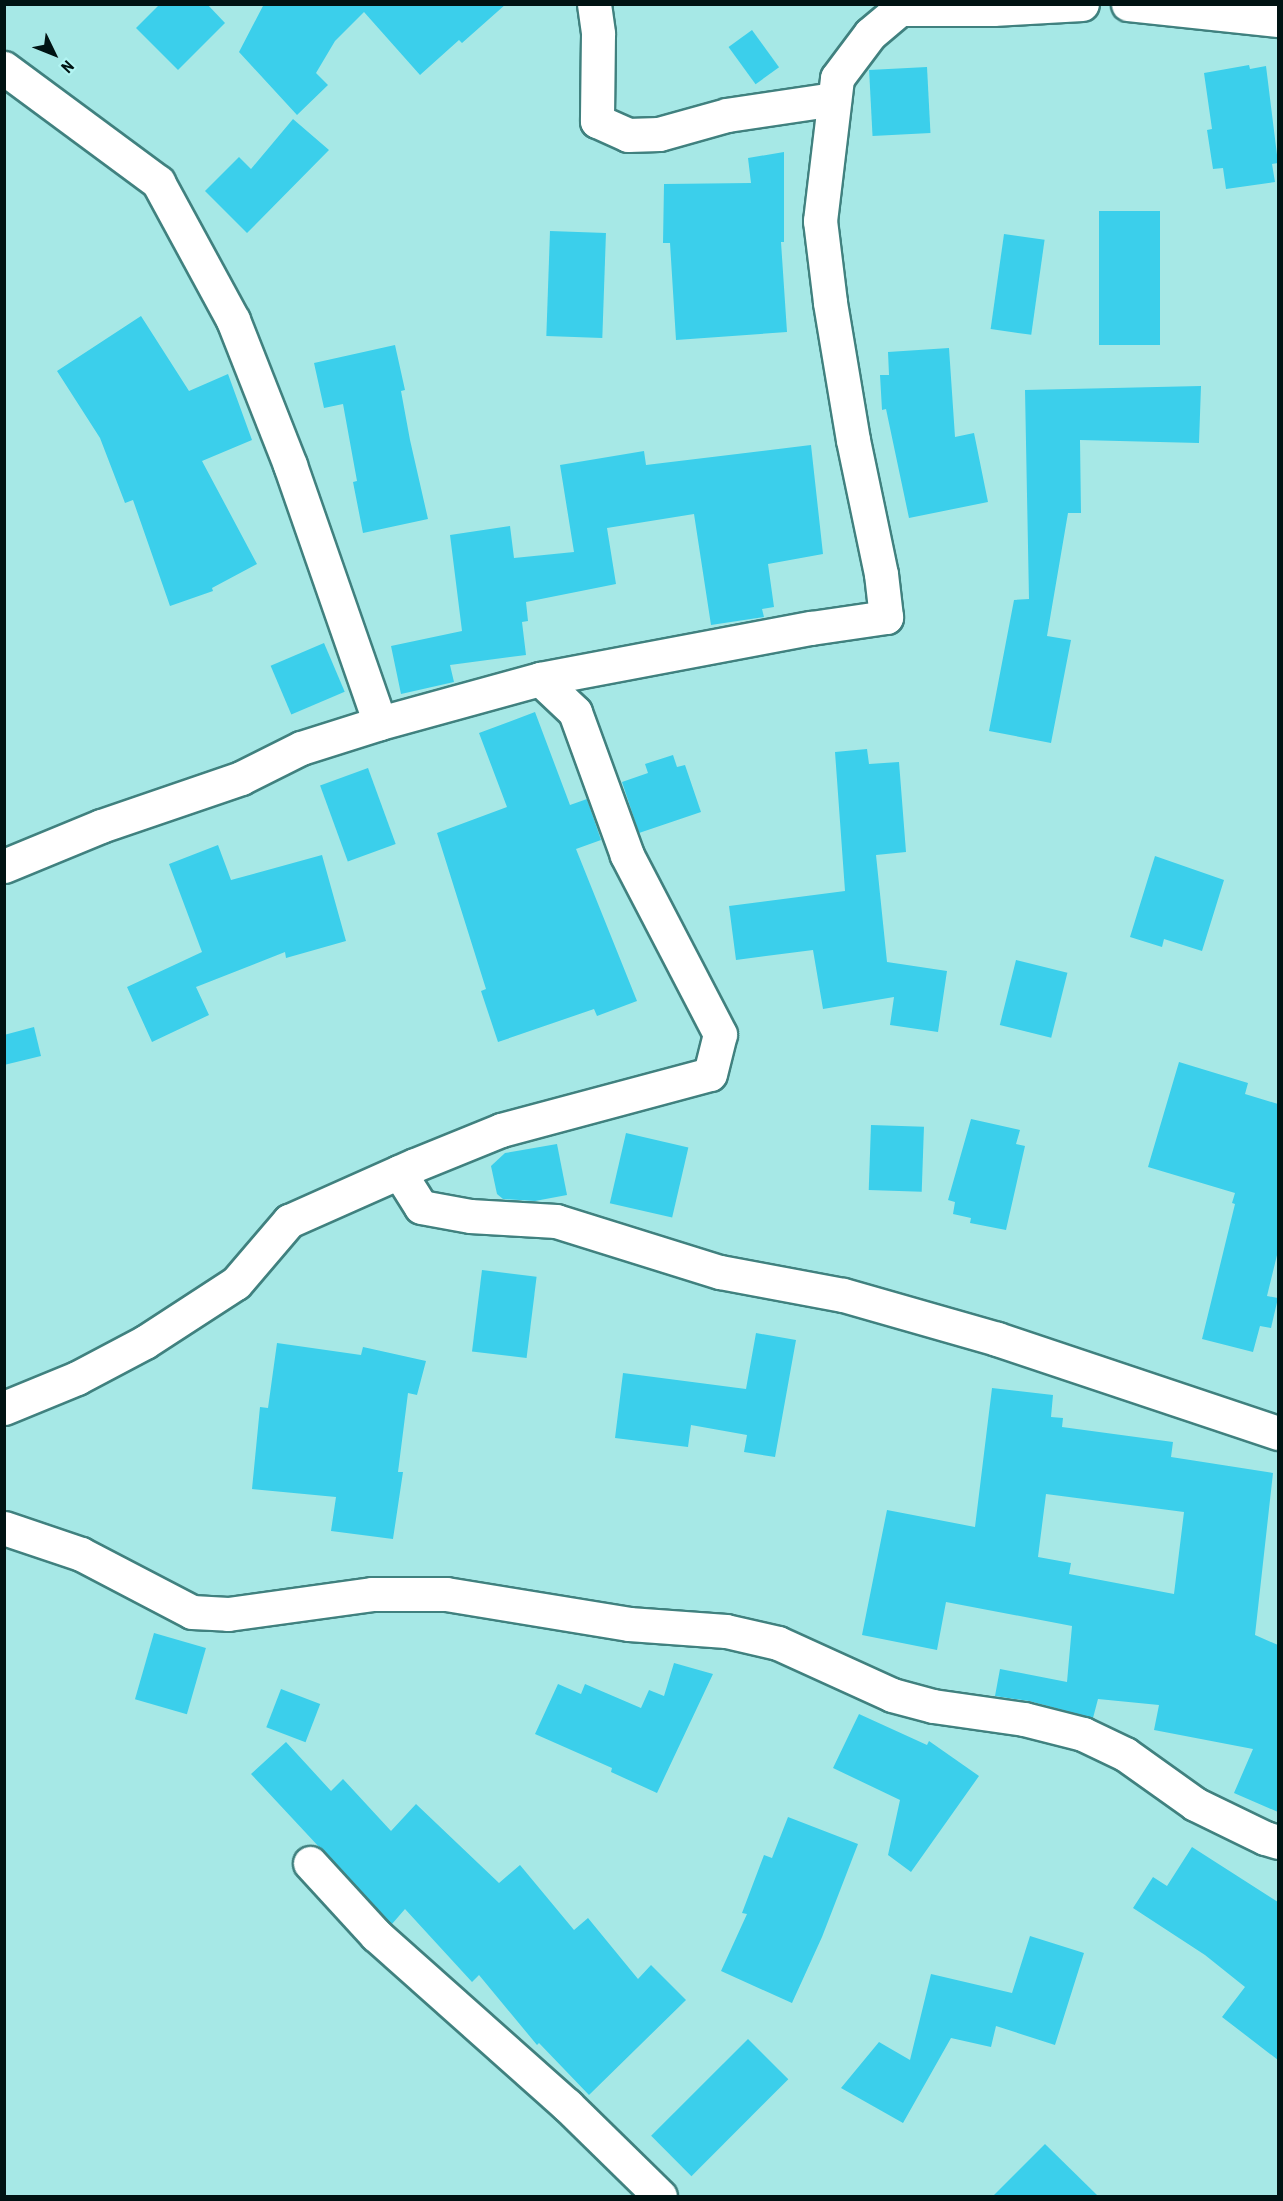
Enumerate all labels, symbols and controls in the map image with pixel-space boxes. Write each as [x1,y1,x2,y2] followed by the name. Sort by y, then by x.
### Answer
[24,24,84,84] north arrow
[57,57,78,77] text: N

